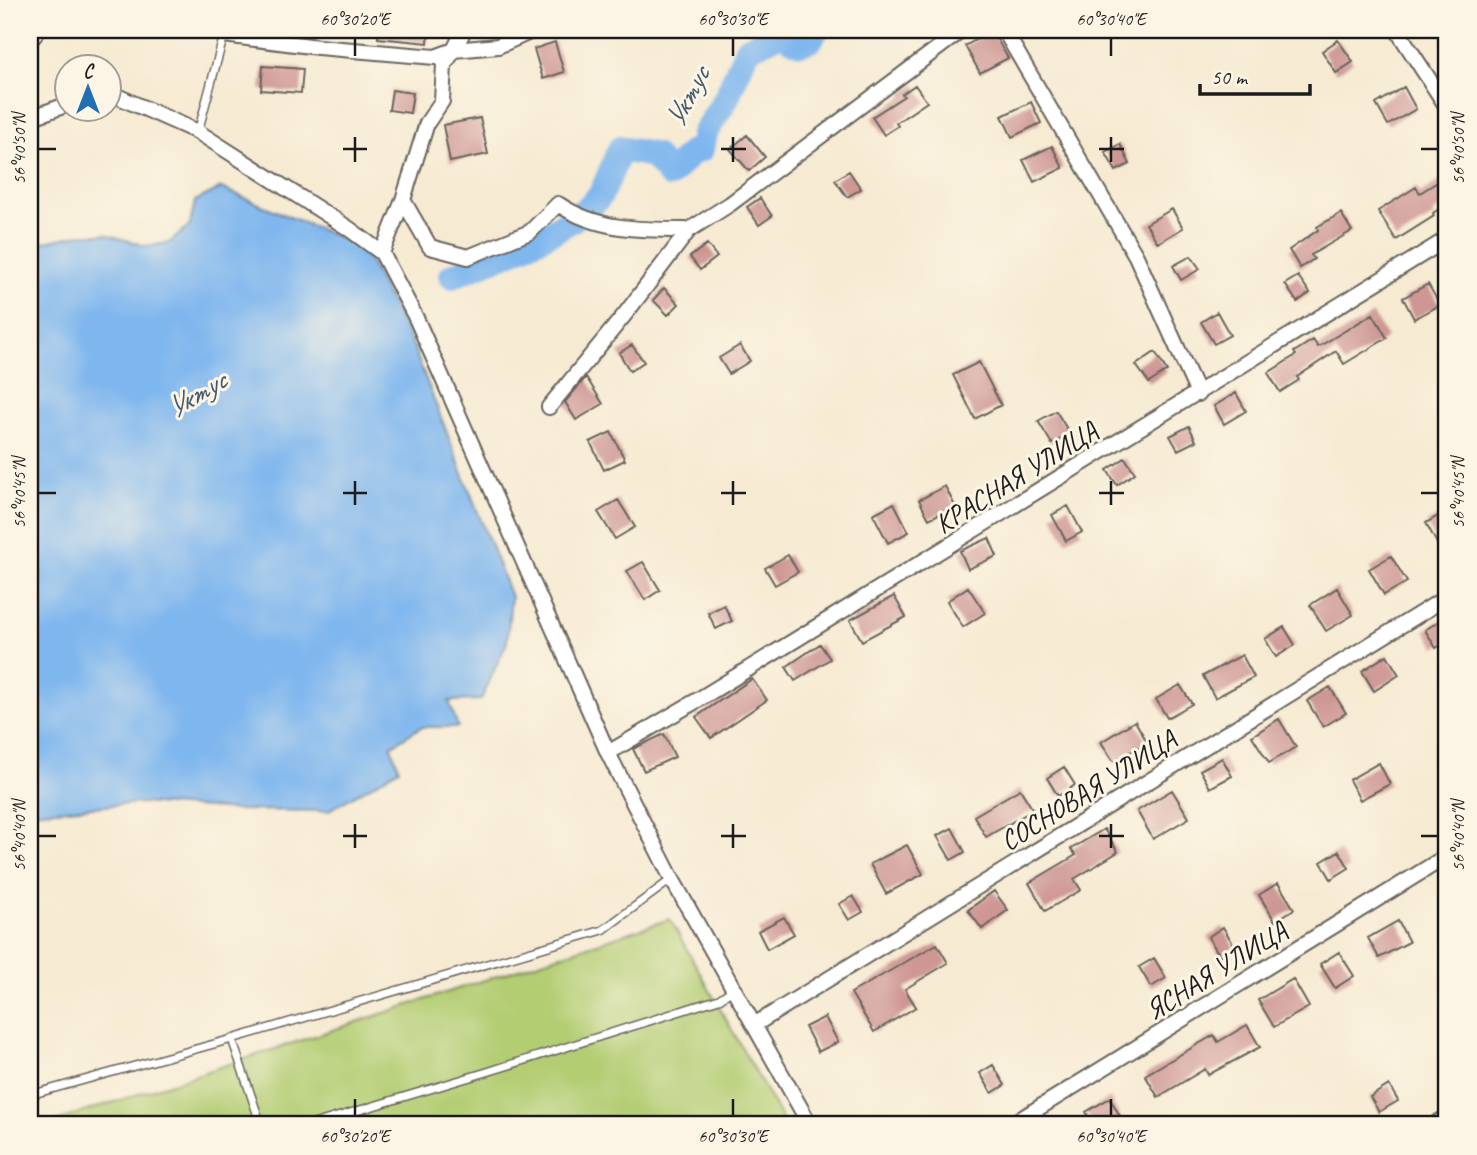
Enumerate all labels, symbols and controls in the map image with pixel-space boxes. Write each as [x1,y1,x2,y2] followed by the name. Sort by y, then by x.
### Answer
[320,8,392,30] text: 60°30'20"E
[698,8,770,30] text: 60°30'30"E
[1076,8,1148,30] text: 60°30'40"E
[52,52,122,122] north arrow
[1200,52,1311,96] scale bar
[656,57,720,134] water label: Уктус
[83,60,95,84] text: С
[1211,64,1249,90] text: 50 m
[8,110,30,184] text: 56°40'50"N
[1447,110,1469,184] text: 56°40'50"N
[159,360,236,427] water label: Уктус
[928,412,1105,541] street label: КРАСНАЯ УЛИЦА
[8,454,30,528] text: 56°40'45"N
[1447,454,1469,528] text: 56°40'45"N
[993,721,1184,858] street label: СОСНОВАЯ УЛИЦА
[8,797,30,871] text: 56°40'40"N
[1447,797,1469,871] text: 56°40'40"N
[1139,912,1294,1027] street label: ЯСНАЯ УЛИЦА
[320,1125,392,1147] text: 60°30'20"E
[698,1125,770,1147] text: 60°30'30"E
[1076,1125,1148,1147] text: 60°30'40"E

